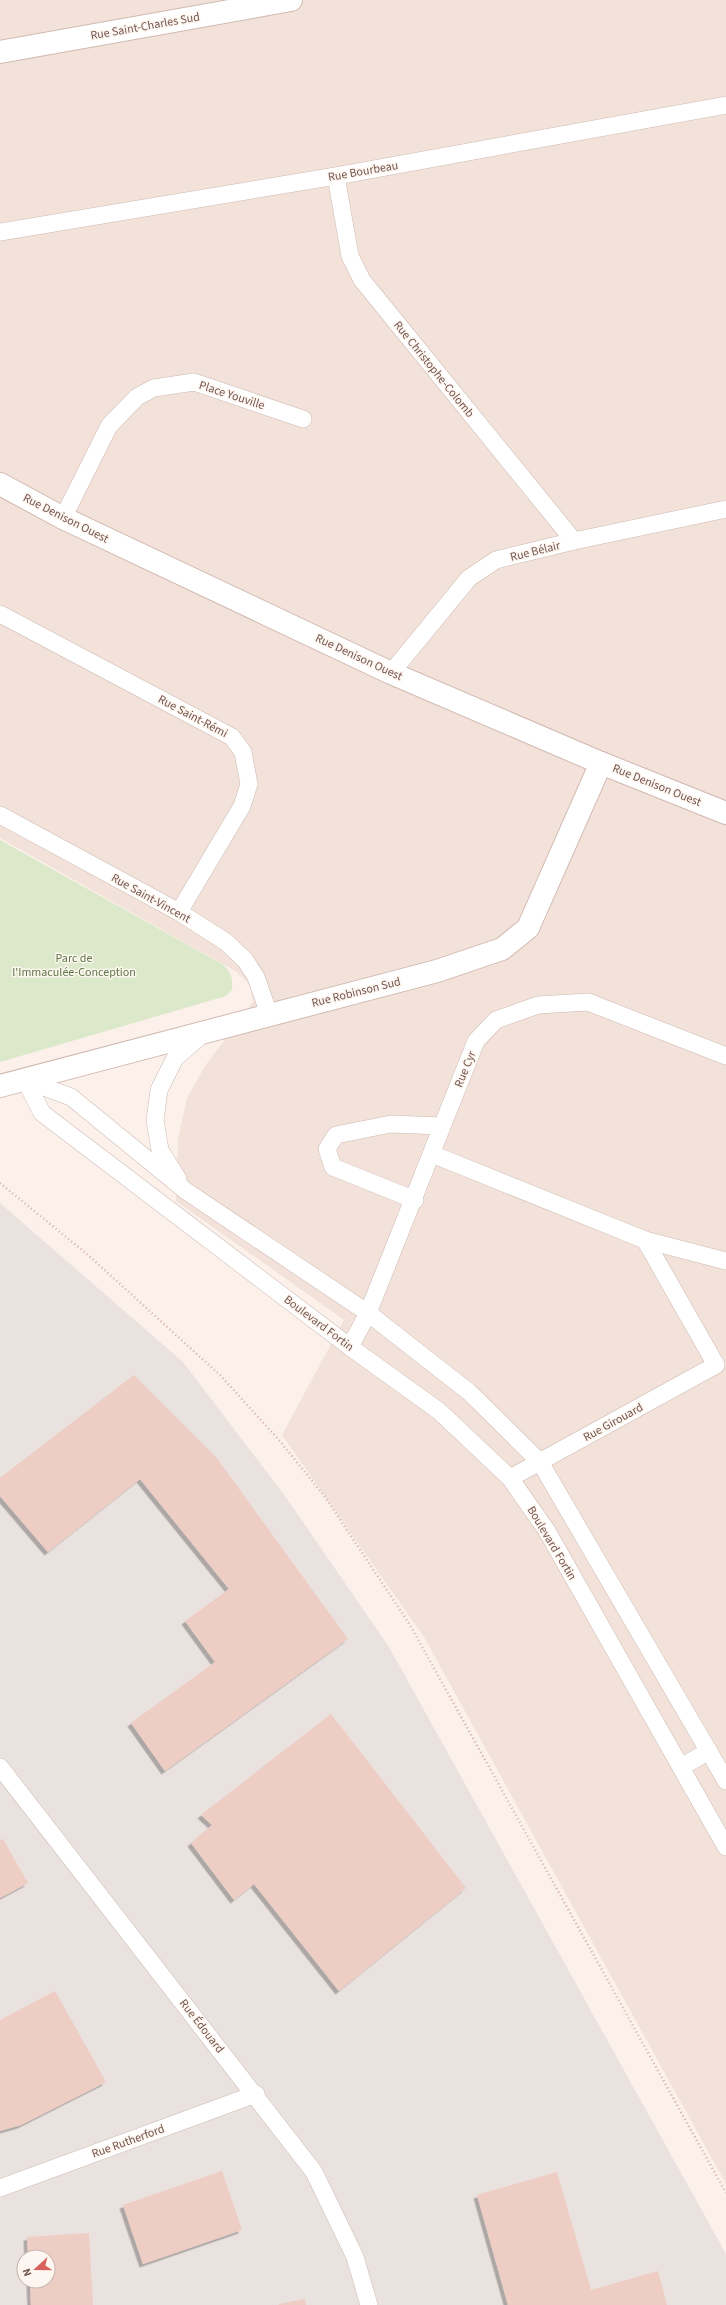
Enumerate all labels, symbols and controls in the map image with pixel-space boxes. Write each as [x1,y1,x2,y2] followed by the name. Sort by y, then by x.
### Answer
[89,9,201,44] street label: Rue Saint-Charles Sud
[327,157,400,186] street label: Rue Bourbeau
[389,317,478,422] street label: Rue Christophe-Colomb
[197,377,267,414] street label: Place Youville
[20,489,112,547] street label: Rue Denison Ouest
[508,537,563,566] street label: Rue Bélair
[312,630,405,685] street label: Rue Denison Ouest
[155,691,231,742] street label: Rue Saint-Rémi
[610,760,704,811] street label: Rue Denison Ouest
[108,870,194,927] street label: Rue Saint-Vincent
[12,950,136,981] park label: Parc de l'Immaculée-Conception
[310,973,402,1012] street label: Rue Robinson Sud
[450,1048,481,1090] street label: Rue Cyr
[280,1291,357,1355] street label: Boulevard Fortin
[580,1399,646,1446] street label: Rue Girouard
[523,1503,580,1584] street label: Boulevard Fortin
[175,1996,228,2057] street label: Rue Édouard
[89,2120,167,2163] street label: Rue Rutherford
[16,2249,56,2289] north arrow
[19,2266,35,2279] text: N

